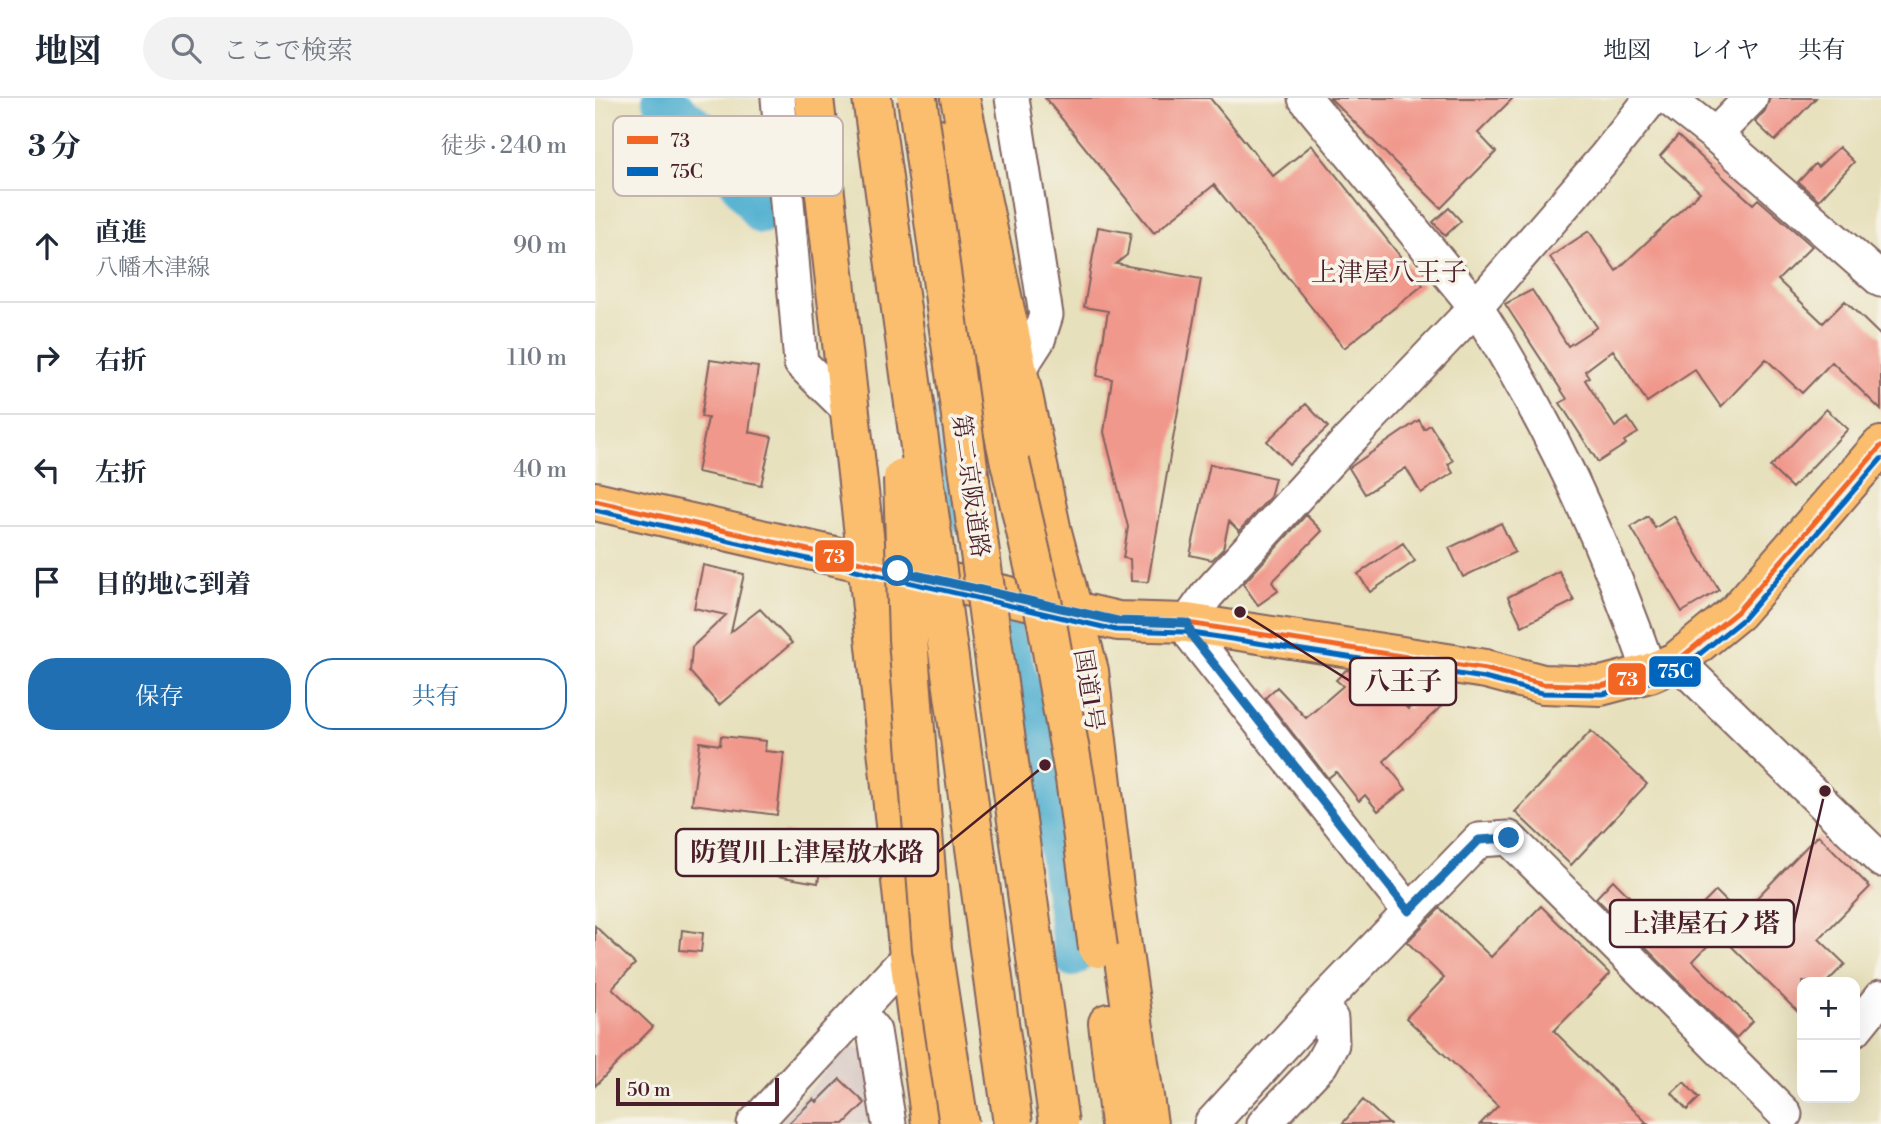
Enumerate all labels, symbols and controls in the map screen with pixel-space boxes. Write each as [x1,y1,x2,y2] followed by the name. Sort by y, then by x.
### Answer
[143,17,633,80] search box
[167,29,205,67] icon: search
[35,32,101,73] text: 地図
[223,35,353,67] text: ここで検索
[1603,36,1651,66] text: 地図
[1689,36,1760,66] text: レイヤ
[1798,36,1846,66] text: 共有
[613,116,843,196] legend
[28,128,81,166] text: 3 分
[670,129,690,153] text: 73
[441,132,567,160] text: 徒歩 · 240 m
[670,160,703,184] text: 75C
[95,217,147,249] text: 直進
[28,227,66,265] icon: ahead
[513,232,567,260] text: 90 m
[95,254,210,282] text: 八幡木津線
[1311,257,1467,289] district label: 上津屋八王子
[28,339,66,377] icon: right
[507,344,567,372] text: 110 m
[95,345,147,377] text: 右折
[945,413,995,560] street label: 第二京阪道路
[28,451,66,489] icon: left
[513,456,567,484] text: 40 m
[95,457,147,489] text: 左折
[814,539,855,573] line badge: 73
[823,545,845,569] text: 73
[882,555,913,586] route start
[28,563,66,601] icon: arrive
[95,569,251,601] text: 目的地に到着
[1067,647,1109,733] street label: 国道1号
[1648,655,1702,688] line badge: 75C
[28,658,291,730] button: 保存
[305,658,567,730] button: 共有
[1350,658,1456,705] callout: 八王子
[1657,660,1693,684] text: 75C
[1607,662,1647,696] line badge: 73
[1364,666,1442,698] text: 八王子
[1616,668,1638,692] text: 73
[1493,822,1524,853] route end
[676,829,938,876] callout: 防賀川上津屋放水路
[690,837,924,869] text: 防賀川上津屋放水路
[1610,900,1794,947] callout: 上津屋石ノ塔
[1624,908,1780,940] text: 上津屋石ノ塔
[1797,977,1860,1103] map controls
[1797,977,1860,1040] button: +
[1797,1040,1860,1103] button: −
[616,1075,779,1107] scale bar
[627,1078,671,1102] text: 50 m

